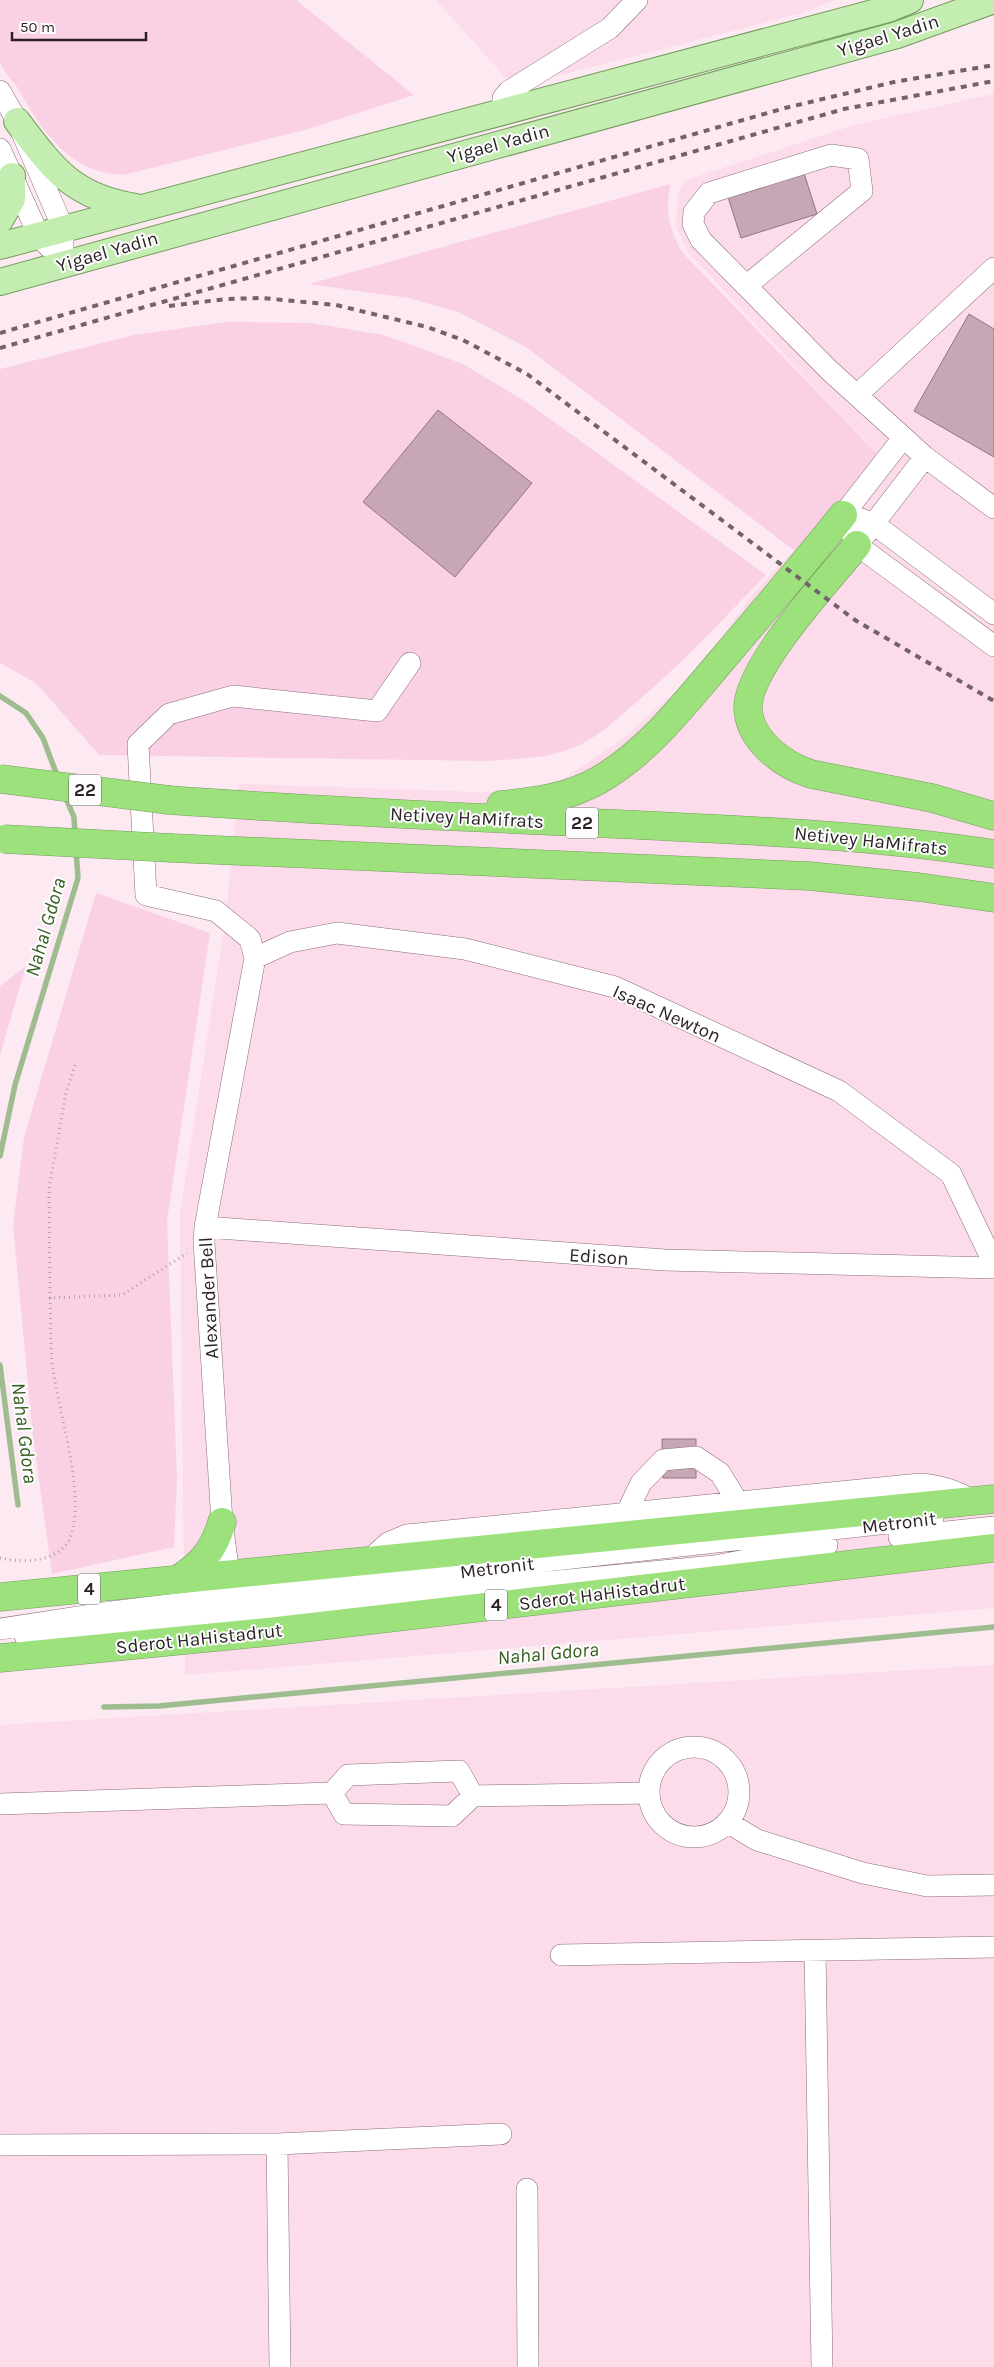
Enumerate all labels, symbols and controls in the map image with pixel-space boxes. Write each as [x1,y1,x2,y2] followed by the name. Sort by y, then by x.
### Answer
[12,10,146,42] scale bar
[835,10,942,62] street label: Yigael Yadin
[20,18,55,36] text: 50 m
[445,120,552,168] street label: Yigael Yadin
[54,227,161,277] street label: Yigael Yadin
[69,774,101,806] road number: 22
[389,803,544,833] street label: Netivey HaMifrats
[566,808,598,838] road number: 22
[793,822,949,860] street label: Netivey HaMifrats
[20,875,71,979] water label: Nahal Gdora
[609,980,724,1048] street label: Isaac Newton
[195,1236,223,1360] street label: Alexander Bell
[569,1244,629,1270] street label: Edison
[7,1381,42,1485] water label: Nahal Gdora
[861,1508,937,1538] street label: Metronit
[459,1553,535,1583] street label: Metronit
[518,1573,686,1615] street label: Sderot HaHistadrut
[78,1574,100,1605] road number: 4
[485,1590,507,1620] road number: 4
[115,1619,283,1659] street label: Sderot HaHistadrut
[496,1638,600,1669] water label: Nahal Gdora

